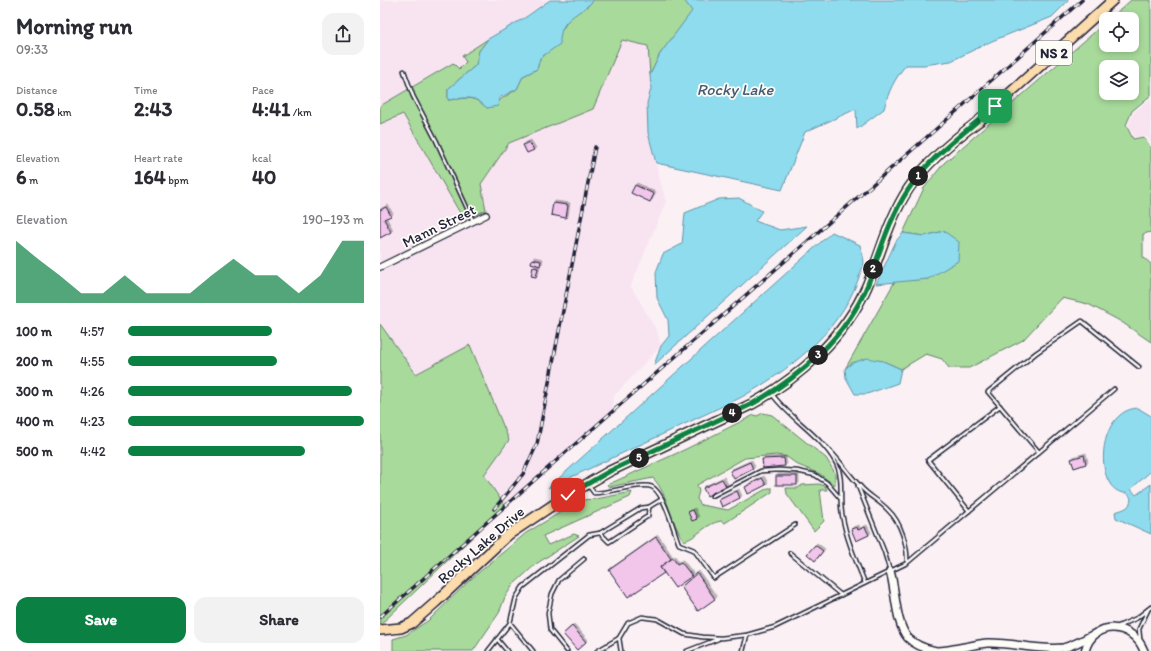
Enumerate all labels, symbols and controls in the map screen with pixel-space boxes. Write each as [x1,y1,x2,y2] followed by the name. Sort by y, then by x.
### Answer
[1099,12,1139,100] map controls
[1099,12,1139,52] button: locate
[16,13,132,40] text: Morning run
[322,13,364,55] button: share
[1036,41,1072,65] road number: NS 2
[16,42,48,57] text: 09:33
[1099,60,1139,100] button: layers
[697,80,775,99] water label: Rocky Lake
[16,84,57,97] text: Distance
[134,84,157,97] text: Time
[252,84,274,97] text: Pace
[978,89,1012,123] pin
[984,95,1006,117] icon: arrive
[16,97,55,121] text: 0.58
[134,97,172,121] text: 2:43
[252,97,290,121] text: 4:41
[55,106,72,119] text: km
[290,106,312,119] text: /km
[16,152,60,165] text: Elevation
[134,152,183,165] text: Heart rate
[252,152,272,165] text: kcal
[16,165,27,189] text: 6
[134,165,166,189] text: 164
[252,165,276,189] text: 40
[908,166,928,186] pin: 1
[915,169,921,182] text: 1
[27,174,38,187] text: m
[166,174,189,187] text: bpm
[399,200,479,251] street label: Mann Street
[16,212,68,227] text: Elevation
[302,212,364,227] text: 190–193 m
[863,259,883,279] pin: 2
[870,262,876,275] text: 2
[16,324,52,339] text: 100 m
[80,324,104,339] text: 4:57
[808,345,828,365] pin: 3
[815,348,821,361] text: 3
[16,354,53,369] text: 200 m
[80,354,105,369] text: 4:55
[16,384,53,399] text: 300 m
[80,384,105,399] text: 4:26
[722,403,742,423] pin: 4
[729,406,735,419] text: 4
[16,414,54,429] text: 400 m
[80,414,105,429] text: 4:23
[16,444,53,459] text: 500 m
[80,444,106,459] text: 4:42
[629,448,649,468] pin: 5
[636,451,642,464] text: 5
[551,478,585,512] pin
[557,484,579,506] icon: check
[434,503,528,587] street label: Rocky Lake Drive
[16,597,186,643] button: Save
[194,597,364,643] button: Share

